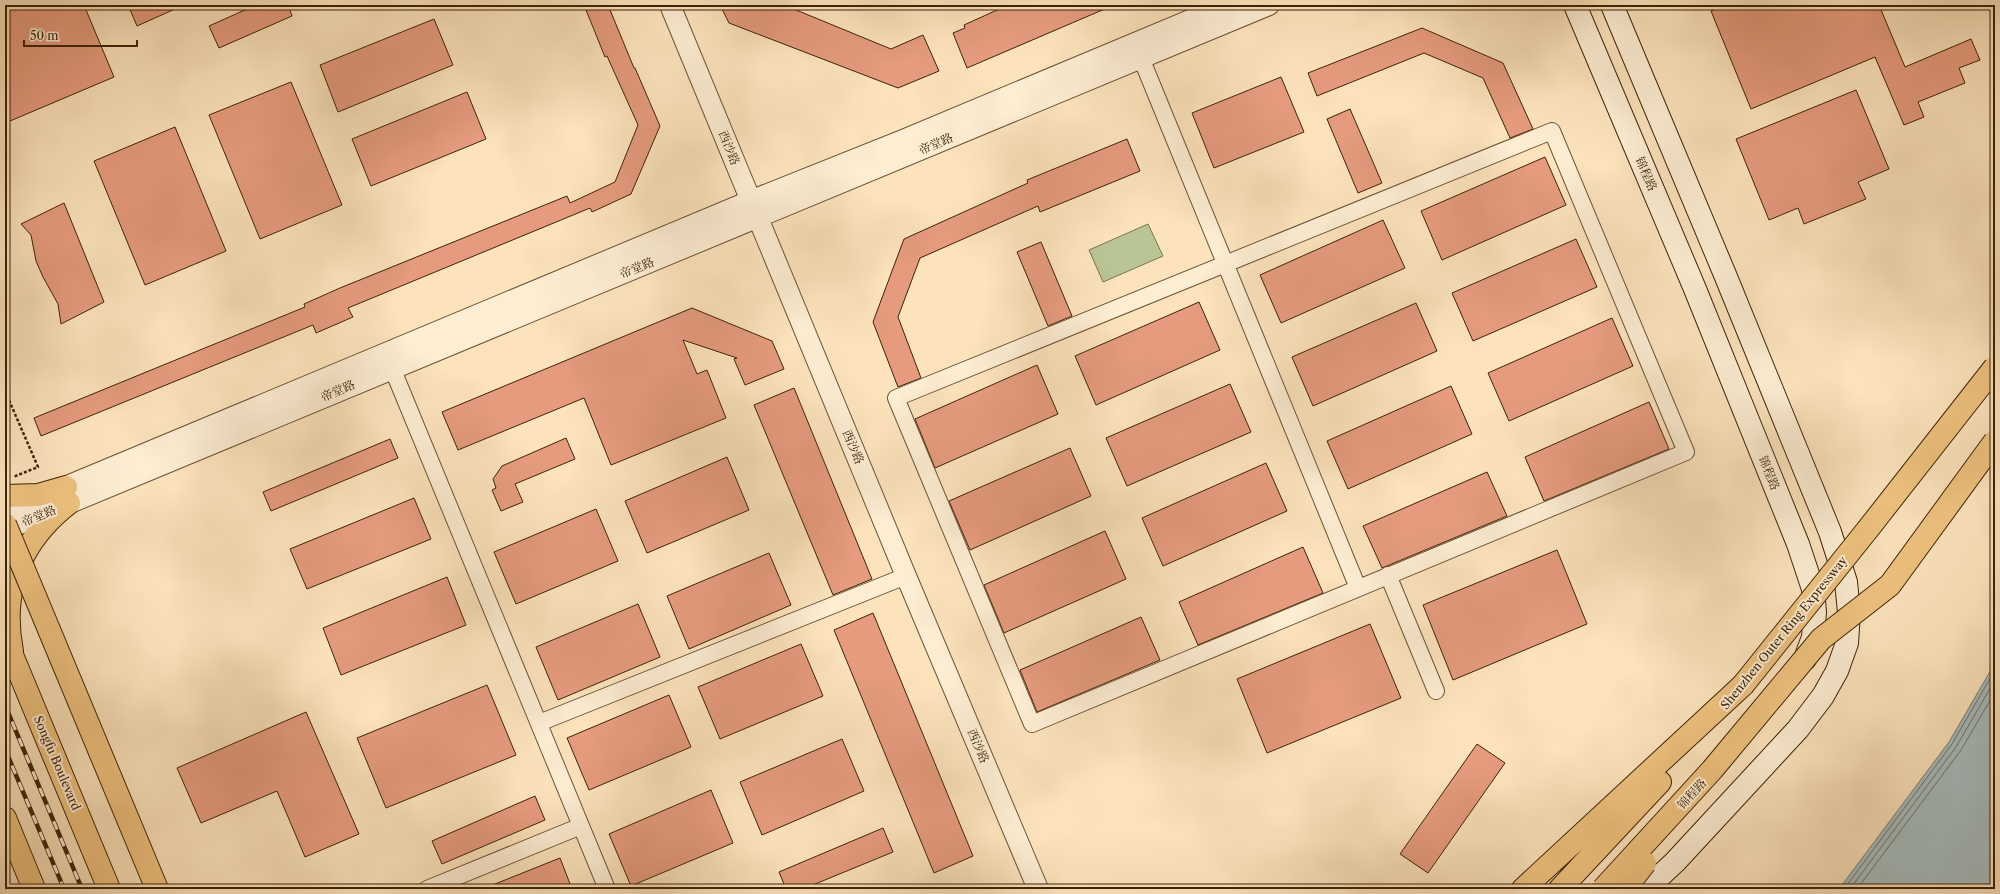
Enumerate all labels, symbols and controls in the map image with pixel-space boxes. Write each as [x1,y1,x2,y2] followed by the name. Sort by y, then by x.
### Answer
[24,22,137,48] scale bar
[30,28,59,43] text: 50 m
[716,128,743,167] street label: 西沙路
[916,130,955,157] street label: 帝堂路
[1633,154,1660,193] street label: 锦程路
[617,254,656,281] street label: 帝堂路
[318,377,357,404] street label: 帝堂路
[840,427,867,466] street label: 西沙路
[1756,453,1783,492] street label: 锦程路
[19,502,58,529] street label: 帝堂路
[1717,553,1850,712] street label: Shenzhen Outer Ring Expressway
[31,713,84,813] street label: Songfu Boulevard
[965,726,992,765] street label: 西沙路
[1674,775,1709,812] street label: 锦程路

